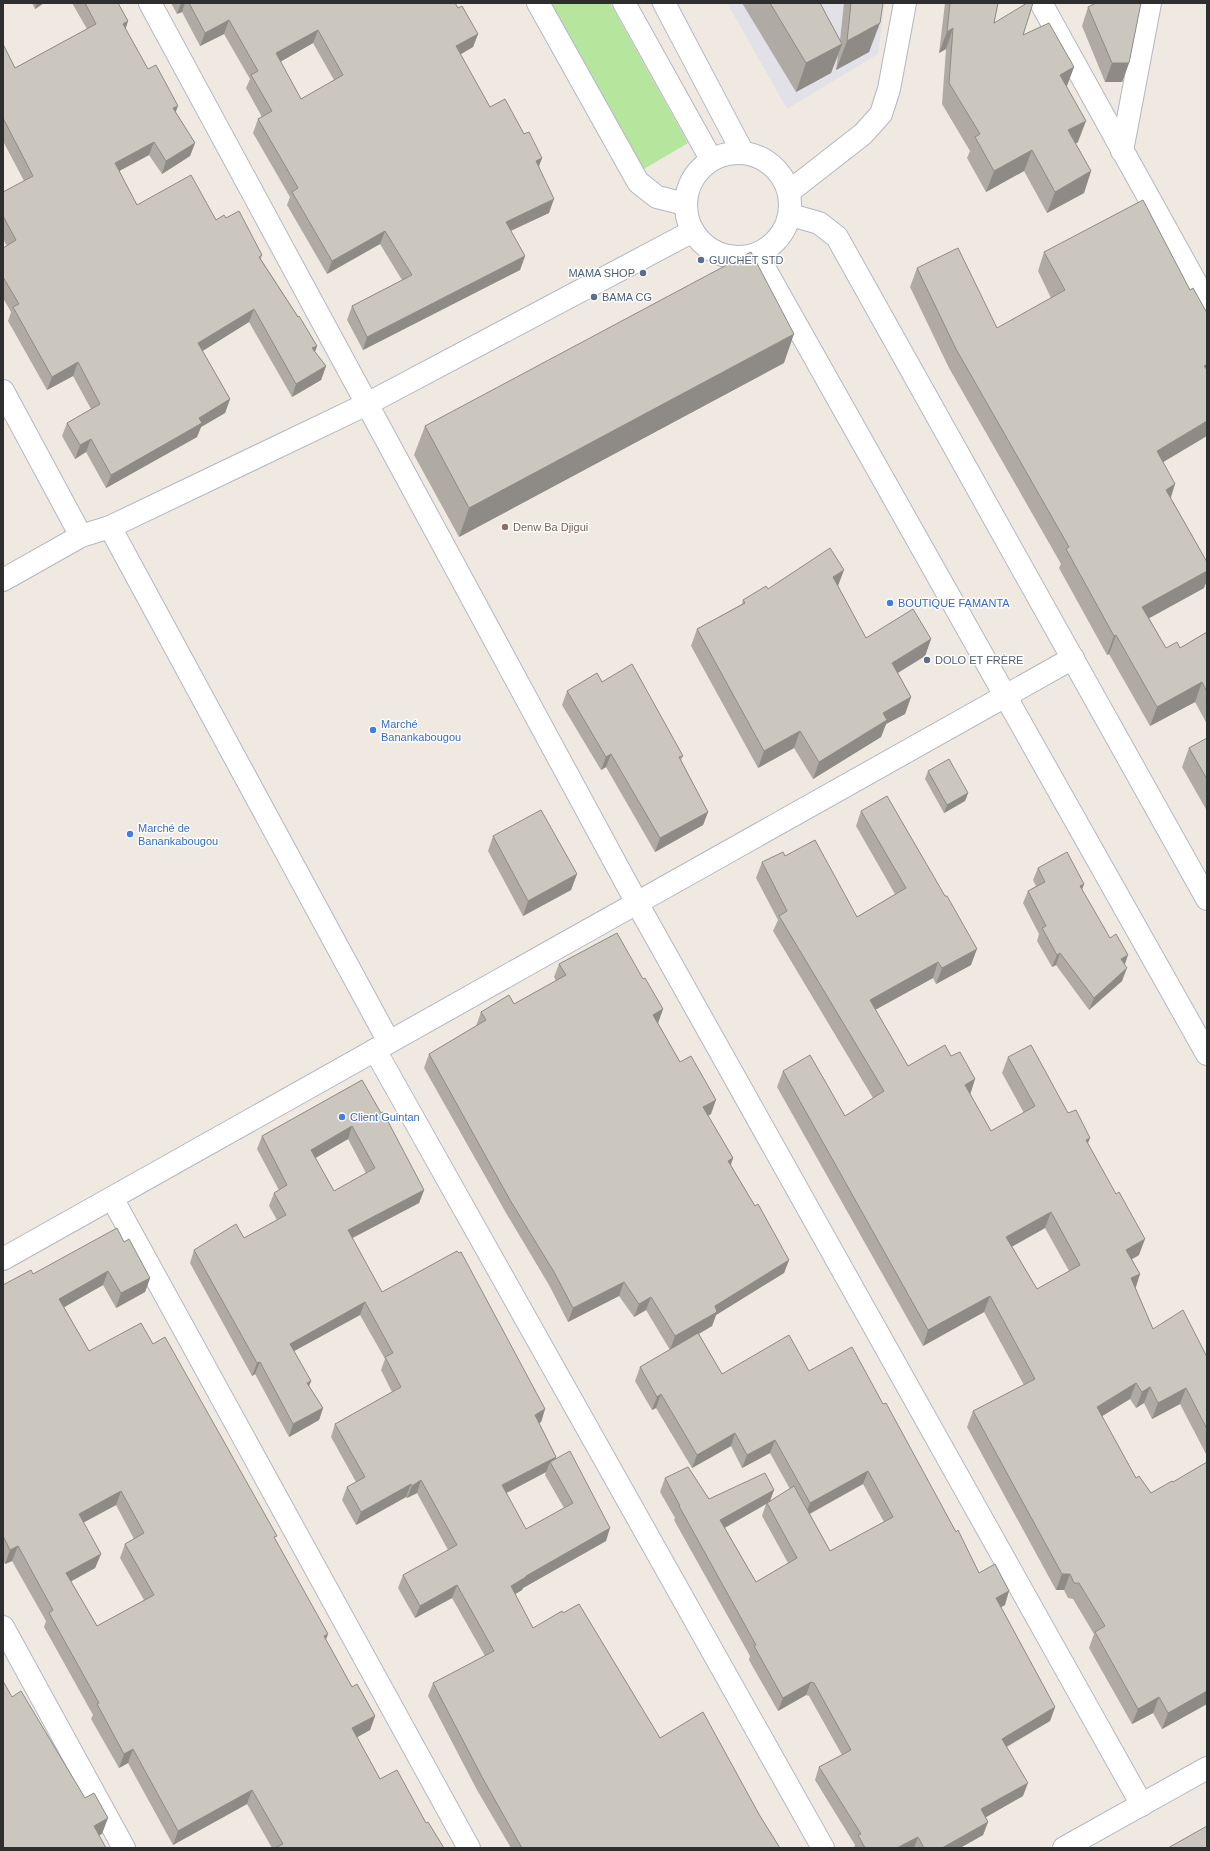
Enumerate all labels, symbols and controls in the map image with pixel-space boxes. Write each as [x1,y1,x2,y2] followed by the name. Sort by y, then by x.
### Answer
[709,254,783,266] place label: GUICHET STD
[696,255,706,265] marker: GUICHET STD
[568,267,635,279] place label: MAMA SHOP
[638,268,648,278] marker: MAMA SHOP
[602,291,652,303] place label: BAMA CG
[589,292,599,302] marker: BAMA CG
[513,521,588,533] place label: Denw Ba Djigui
[500,522,510,532] marker: Denw Ba Djigui
[898,597,1010,609] place label: BOUTIQUE FAMANTA
[885,598,895,608] marker: BOUTIQUE FAMANTA
[935,654,1023,666] place label: DOLO ET FRÈRE
[922,655,932,665] marker: DOLO ET FRÈRE
[381,718,461,743] place label: Marché Banankabougou
[368,725,378,735] marker: Marché Banankabougou
[138,822,218,847] place label: Marché de Banankabougou
[125,829,135,839] marker: Marché de Banankabougou
[350,1111,420,1123] place label: Client Guintan
[337,1112,347,1122] marker: Client Guintan

